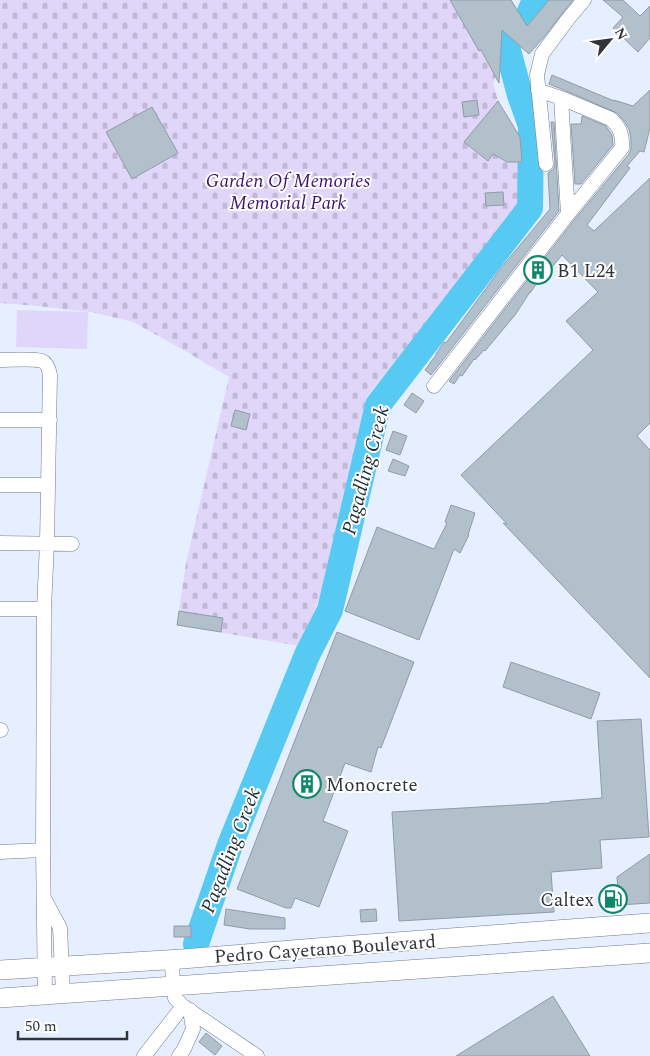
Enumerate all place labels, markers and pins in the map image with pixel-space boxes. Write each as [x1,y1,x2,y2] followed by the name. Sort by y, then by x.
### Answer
[523,255,553,285] building icon: B1 L24
[557,257,615,286] place label: B1 L24
[292,769,322,799] building icon: Monocrete
[326,771,418,800] place label: Monocrete
[598,884,628,914] fuel station icon: Caltex
[540,886,594,915] place label: Caltex

